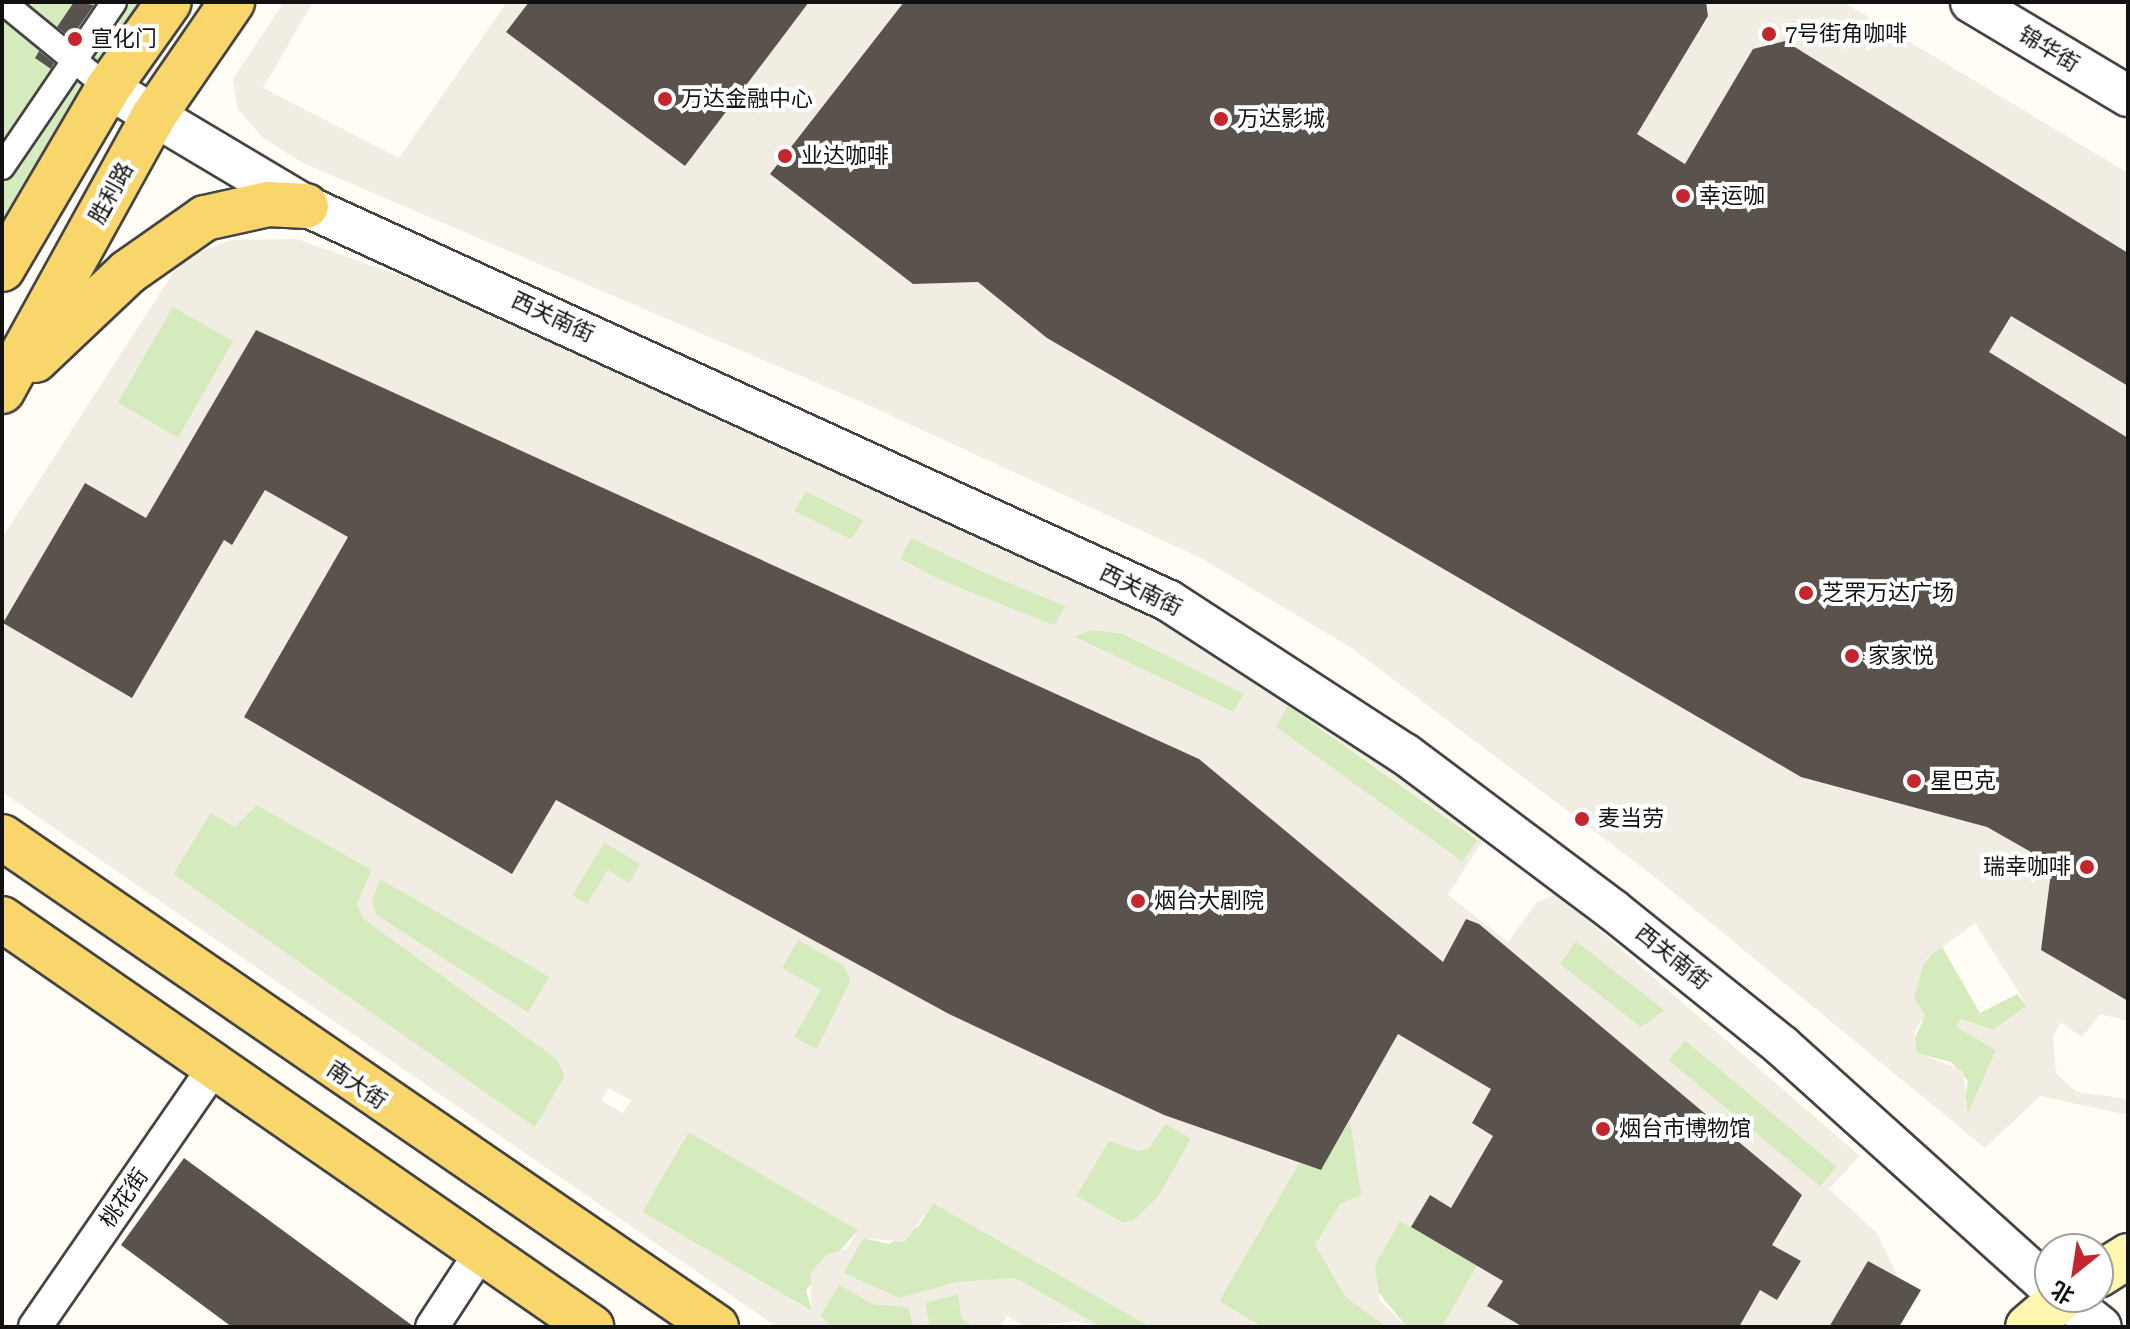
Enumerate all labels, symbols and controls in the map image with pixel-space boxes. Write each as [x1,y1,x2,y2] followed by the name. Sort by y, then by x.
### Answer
[1785,21,1907,47] place label: 7号街角咖啡
[2014,21,2084,77] street label: 锦华街
[1760,25,1778,43] marker: 7号街角咖啡
[91,26,157,52] place label: 宣化门
[66,30,84,48] marker: 宣化门
[681,86,813,112] place label: 万达金融中心
[656,90,674,108] marker: 万达金融中心
[1237,106,1325,132] place label: 万达影城
[1212,110,1230,128] marker: 万达影城
[801,143,889,169] place label: 业达咖啡
[776,147,794,165] marker: 业达咖啡
[83,158,139,228] street label: 胜利路
[1699,183,1765,209] place label: 幸运咖
[1674,187,1692,205] marker: 幸运咖
[508,286,598,348] street label: 西关南街
[1096,559,1186,621] street label: 西关南街
[1822,580,1954,606] place label: 芝罘万达广场
[1797,584,1815,602] marker: 芝罘万达广场
[1868,643,1934,669] place label: 家家悦
[1843,647,1861,665] marker: 家家悦
[1930,768,1996,794] place label: 星巴克
[1905,772,1923,790] marker: 星巴克
[1598,806,1664,832] place label: 麦当劳
[1573,810,1591,828] marker: 麦当劳
[1983,854,2071,880] place label: 瑞幸咖啡
[2078,858,2096,876] marker: 瑞幸咖啡
[1154,888,1264,914] place label: 烟台大剧院
[1129,892,1147,910] marker: 烟台大剧院
[1630,919,1716,995] street label: 西关南街
[322,1056,392,1114] street label: 南大街
[1619,1116,1751,1142] place label: 烟台市博物馆
[1594,1120,1612,1138] marker: 烟台市博物馆
[94,1163,154,1233] street label: 桃花街
[2034,1233,2114,1313] north arrow
[2047,1276,2079,1309] text: 北

